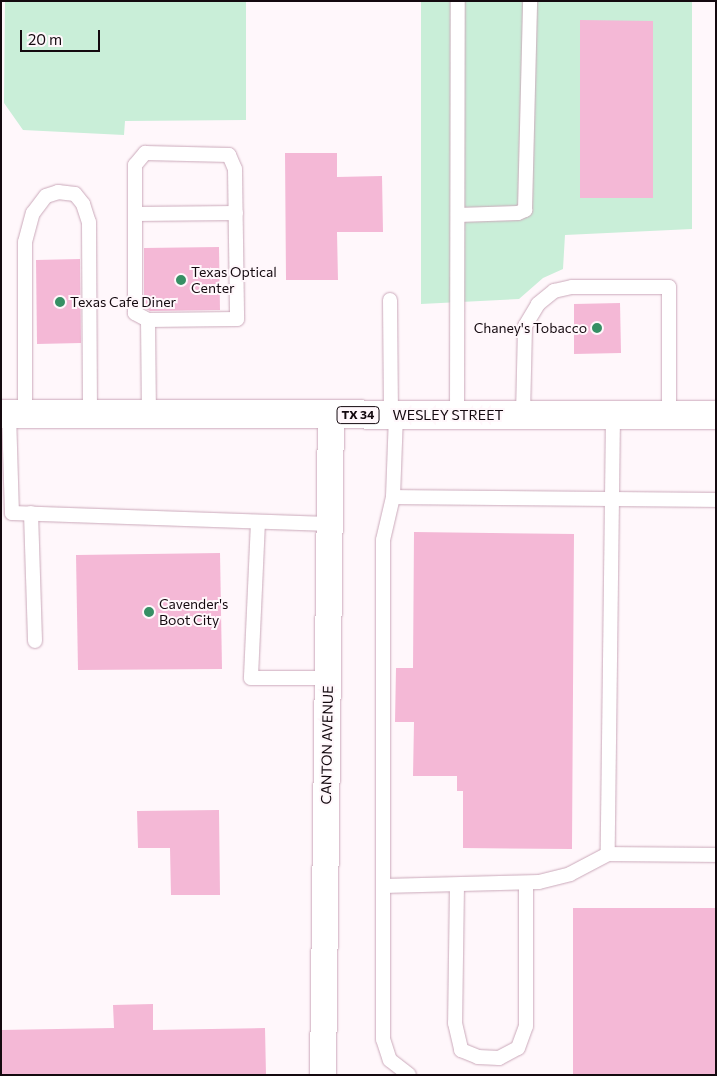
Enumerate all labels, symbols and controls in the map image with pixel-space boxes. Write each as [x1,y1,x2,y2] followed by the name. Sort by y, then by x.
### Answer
[22,20,102,52] scale bar
[28,30,62,48] text: 20 m
[191,264,277,296] place label: Texas Optical Center
[175,274,187,286] marker: Texas Optical Center
[70,294,176,310] place label: Texas Cafe Diner
[54,296,66,308] marker: Texas Cafe Diner
[474,320,587,336] place label: Chaney's Tobacco
[591,322,603,334] marker: Chaney's Tobacco
[336,406,380,424] road number: TX 34
[393,407,503,423] street label: WESLEY STREET
[159,596,228,628] place label: Cavender's Boot City
[143,606,155,618] marker: Cavender's Boot City
[318,686,336,804] street label: CANTON AVENUE

